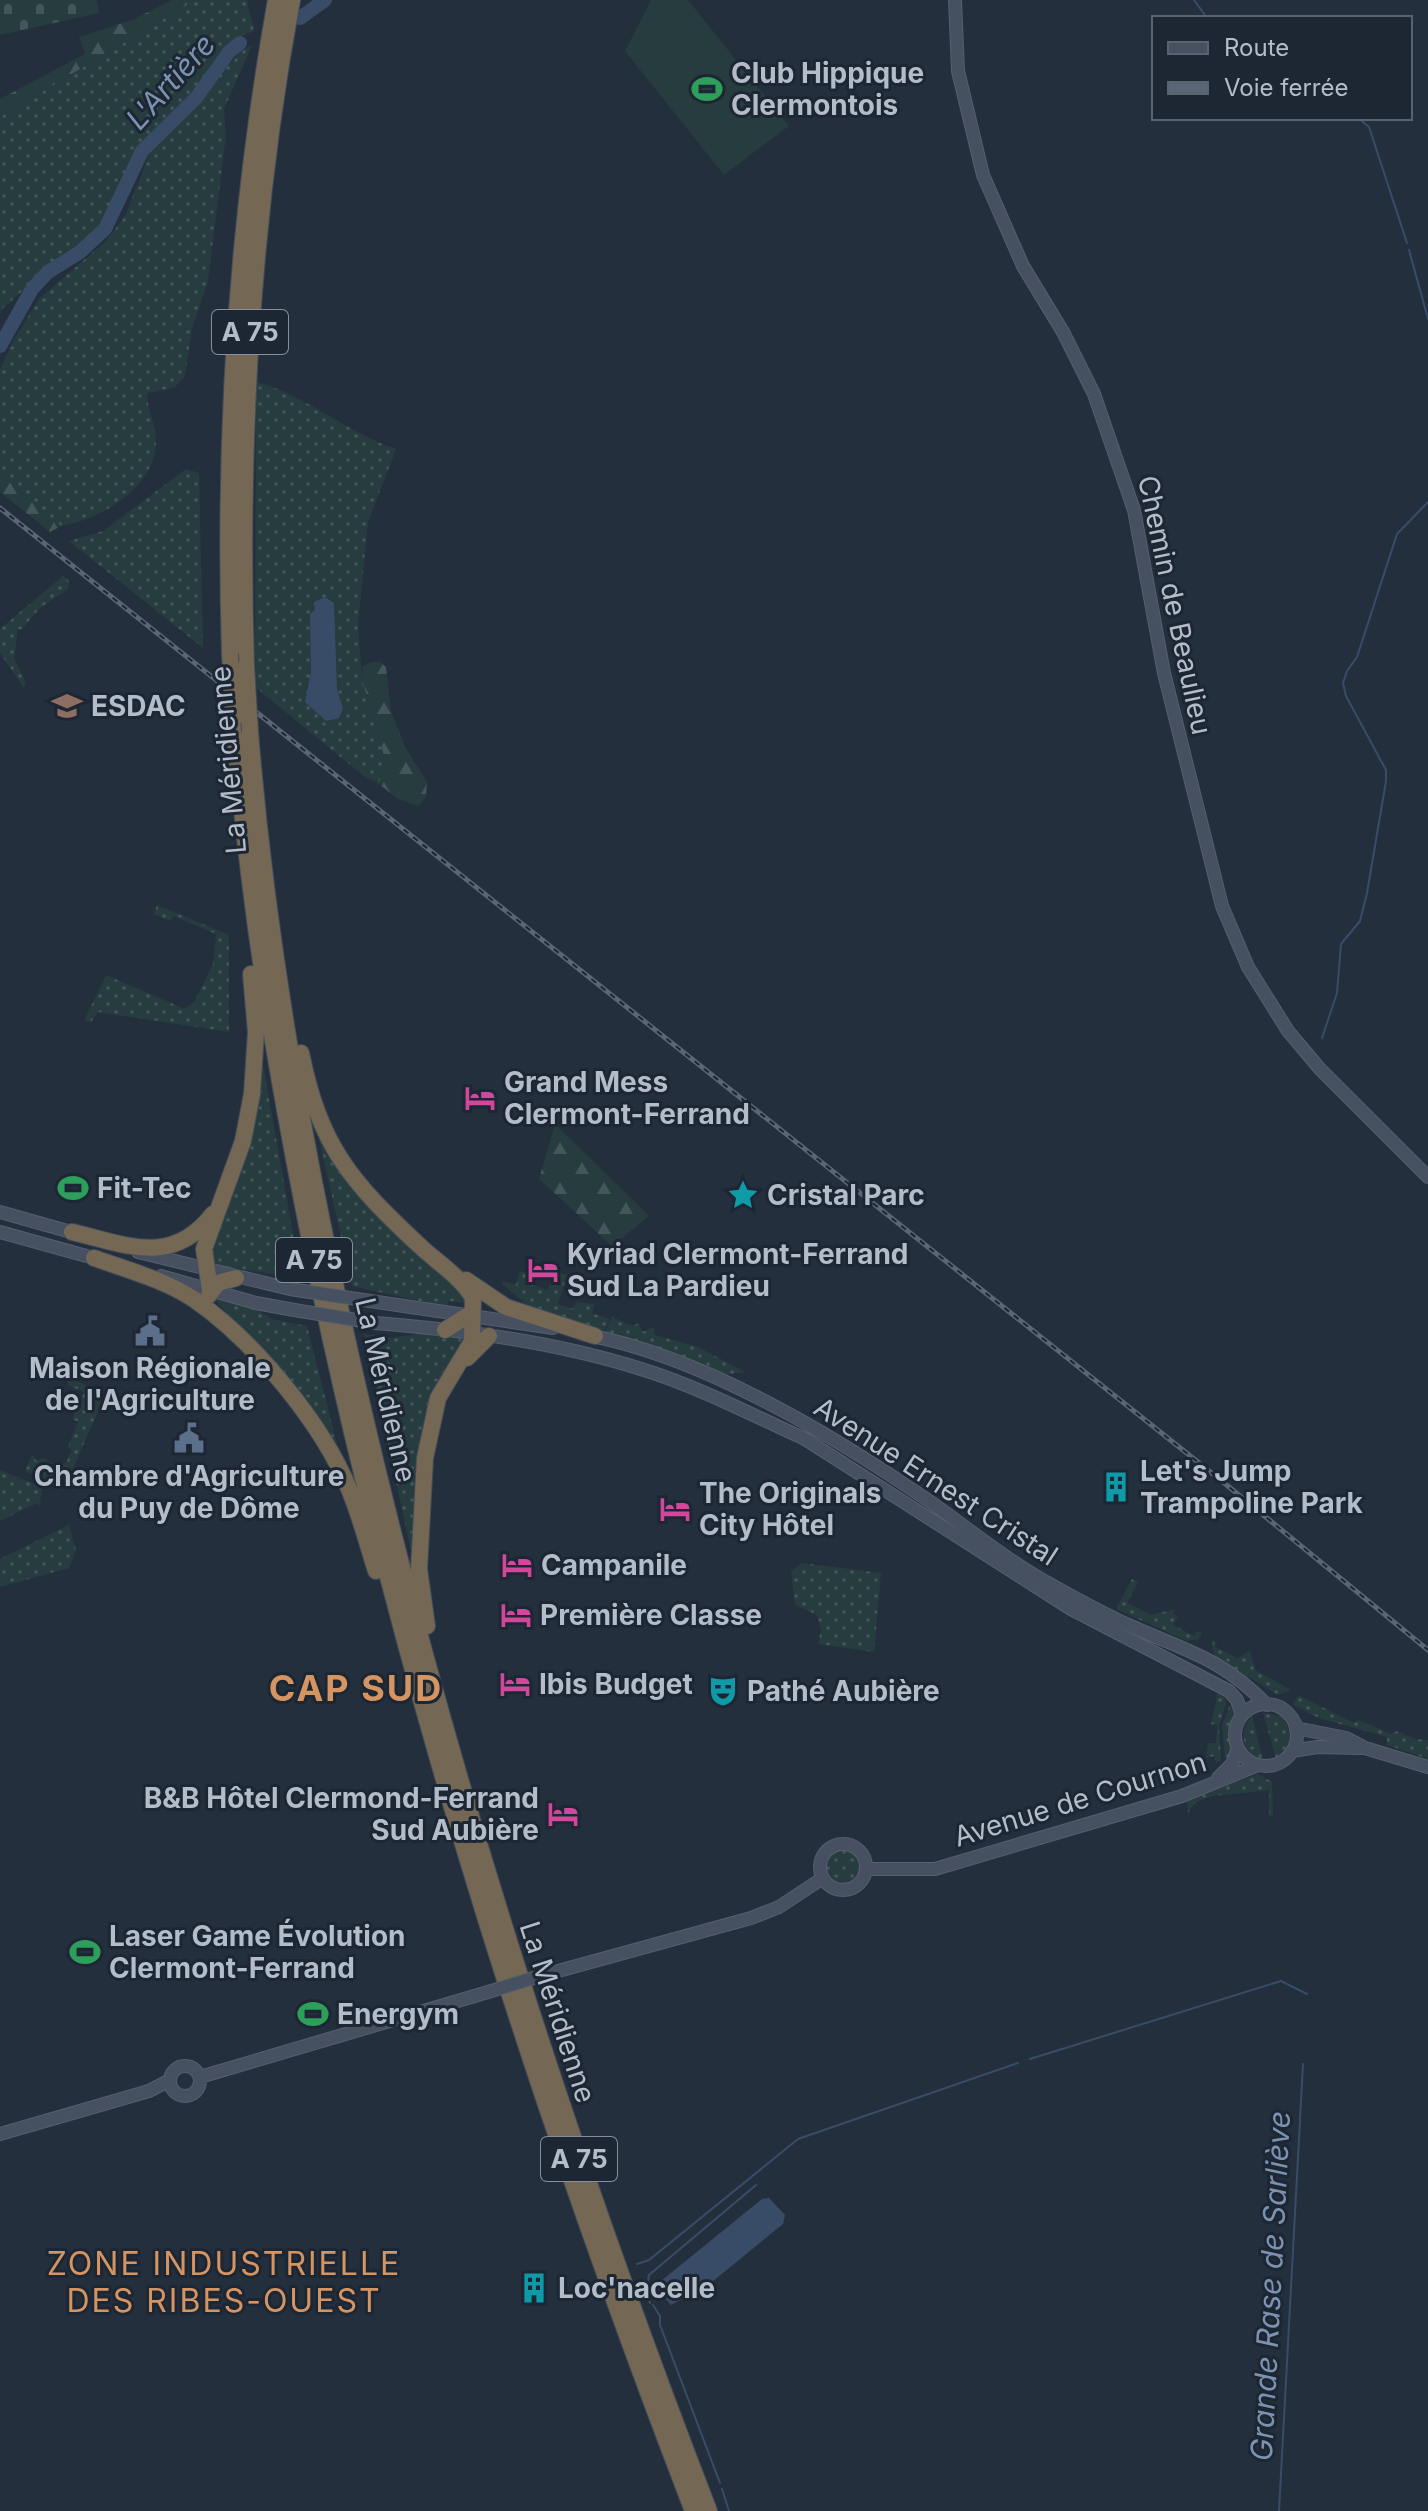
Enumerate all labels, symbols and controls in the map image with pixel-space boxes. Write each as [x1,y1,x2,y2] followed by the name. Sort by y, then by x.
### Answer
[1152,16,1412,120] legend
[118,26,222,136] water label: L'Artière
[1224,33,1289,62] text: Route
[731,56,924,122] place label: Club Hippique Clermontois
[690,72,724,106] sports icon: Club Hippique Clermontois
[1224,73,1349,102] text: Voie ferrée
[212,310,288,354] road number: A 75
[1131,472,1219,738] street label: Chemin de Beaulieu
[203,665,253,855] street label: La Méridienne
[50,689,84,723] school or university icon: ESDAC
[91,689,186,723] place label: ESDAC
[504,1065,750,1131] place label: Grand Mess Clermont-Ferrand
[463,1081,497,1115] hotel icon: Grand Mess Clermont-Ferrand
[56,1171,90,1205] sports icon: Fit-Tec
[97,1171,191,1205] place label: Fit-Tec
[726,1178,760,1212] place icon: Cristal Parc
[767,1178,925,1212] place label: Cristal Parc
[567,1237,909,1303] place label: Kyriad Clermont-Ferrand Sud La Pardieu
[276,1238,352,1282] road number: A 75
[526,1253,560,1287] hotel icon: Kyriad Clermont-Ferrand Sud La Pardieu
[348,1294,424,1486] street label: La Méridienne
[133,1314,167,1348] public building icon: Maison Régionale de l'Agriculture
[29,1351,271,1417] place label: Maison Régionale de l'Agriculture
[808,1390,1064,1572] street label: Avenue Ernest Cristal
[172,1421,206,1455] public building icon: Chambre d'Agriculture du Puy de Dôme
[1140,1454,1364,1520] place label: Let's Jump Trampoline Park
[34,1459,344,1525] place label: Chambre d'Agriculture du Puy de Dôme
[1099,1470,1133,1504] building icon: Let's Jump Trampoline Park
[699,1476,881,1542] place label: The Originals City Hôtel
[658,1492,692,1526] hotel icon: The Originals City Hôtel
[500,1548,534,1582] hotel icon: Campanile
[541,1548,687,1582] place label: Campanile
[499,1598,533,1632] hotel icon: Première Classe
[540,1598,762,1632] place label: Première Classe
[269,1666,443,1710] district label: CAP SUD
[498,1667,532,1701] hotel icon: Ibis Budget
[539,1667,693,1701] place label: Ibis Budget
[706,1674,740,1708] theatre icon: Pathé Aubière
[747,1674,940,1708] place label: Pathé Aubière
[950,1744,1210,1854] street label: Avenue de Cournon
[144,1781,539,1847] place label: B&B Hôtel Clermond-Ferrand Sud Aubière
[546,1797,580,1831] hotel icon: B&B Hôtel Clermond-Ferrand Sud Aubière
[513,1917,603,2107] street label: La Méridienne
[109,1918,406,1985] place label: Laser Game Évolution Clermont-Ferrand
[68,1935,102,1969] sports icon: Laser Game Évolution Clermont-Ferrand
[296,1997,330,2031] sports icon: Energym
[337,1997,459,2031] place label: Energym
[1243,2110,1297,2462] water label: Grande Rase de Sarliève
[541,2137,617,2181] road number: A 75
[47,2244,401,2320] district label: ZONE INDUSTRIELLE DES RIBES-OUEST
[517,2271,551,2305] building icon: Loc'nacelle
[558,2271,715,2305] place label: Loc'nacelle

